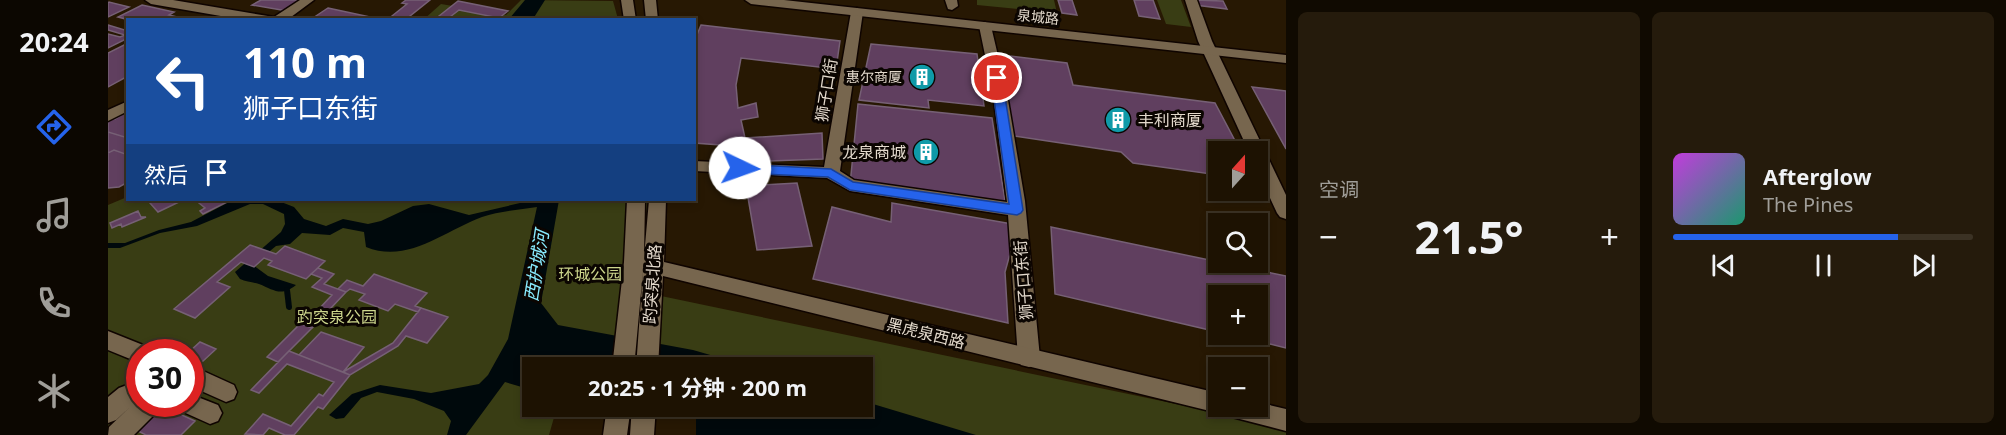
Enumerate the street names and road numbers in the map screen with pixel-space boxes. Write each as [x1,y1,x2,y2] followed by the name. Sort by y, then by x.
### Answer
[1016,5,1060,28] street label: 泉城路
[810,57,842,123] street label: 狮子口街
[1009,239,1037,321] street label: 狮子口东街
[638,243,666,325] street label: 趵突泉北路
[885,313,967,353] street label: 黑虎泉西路

